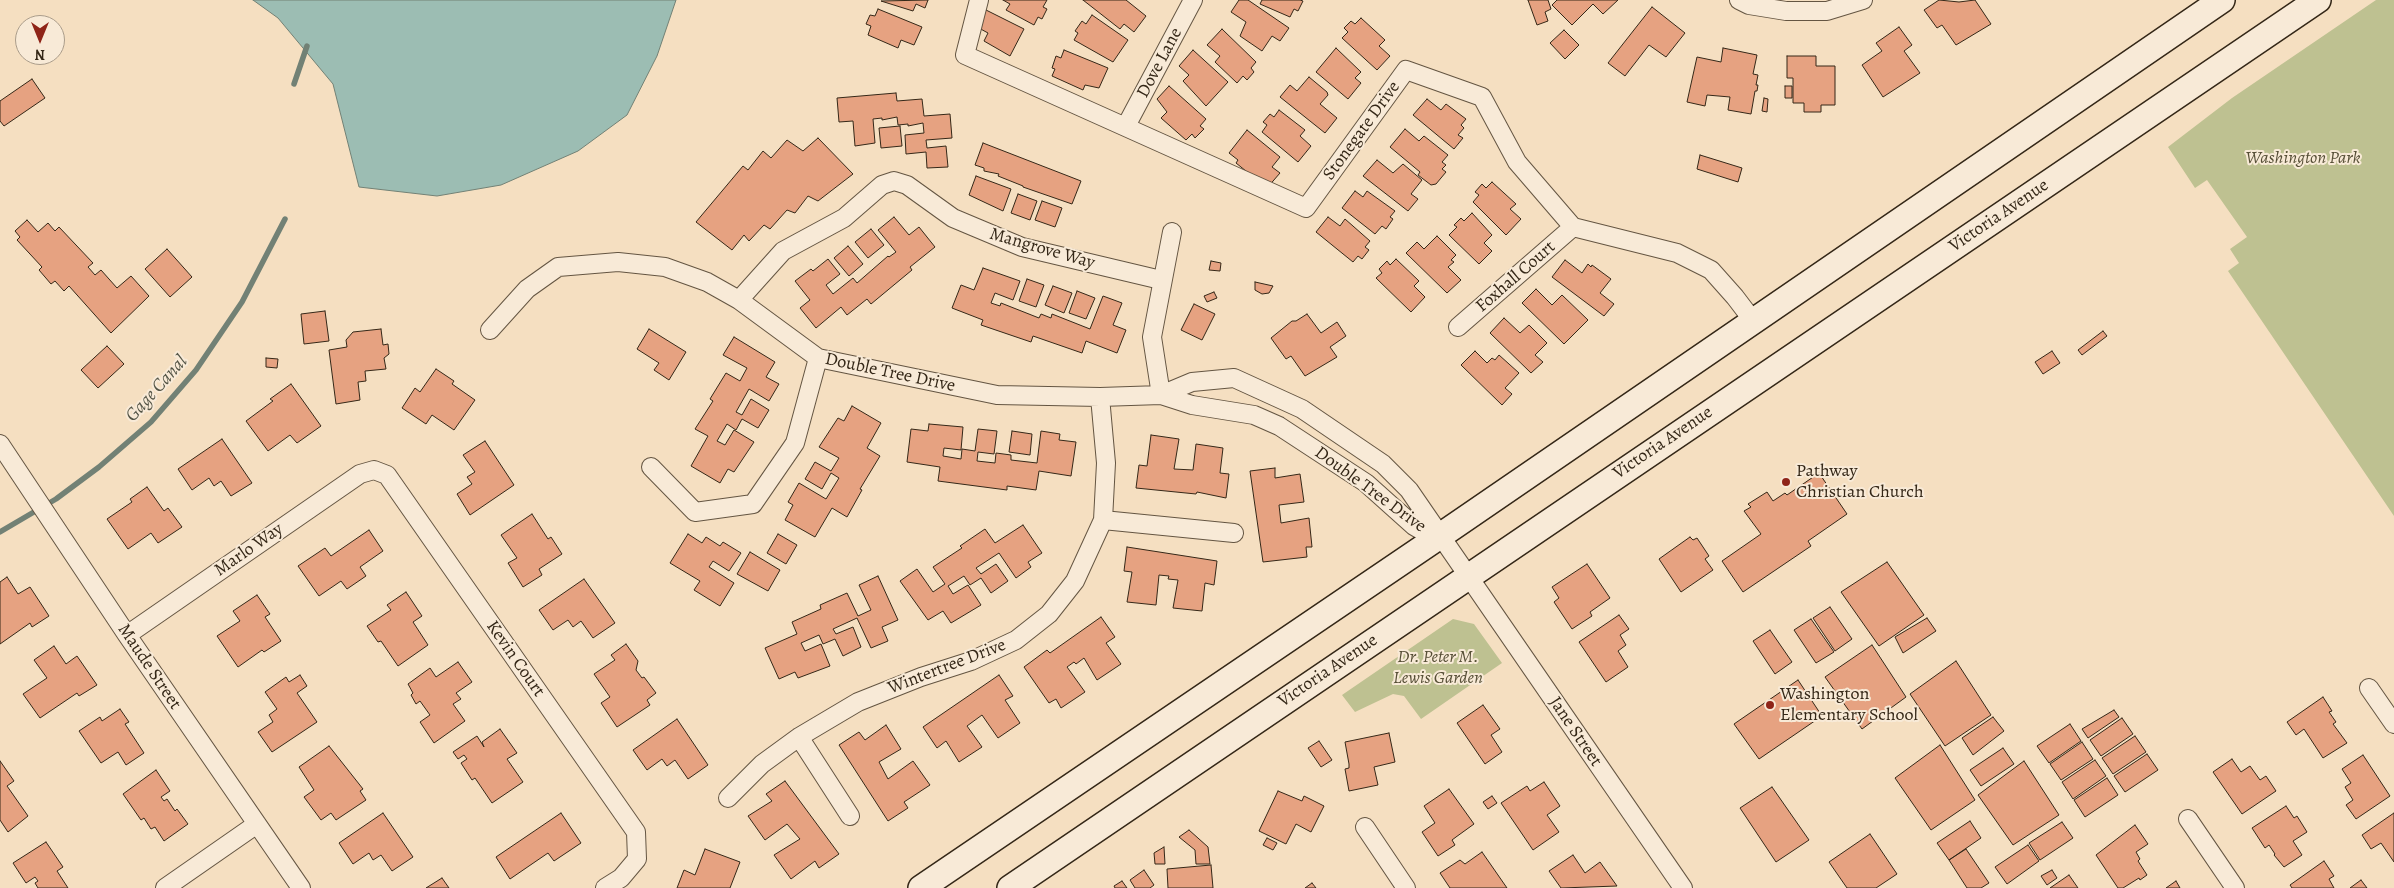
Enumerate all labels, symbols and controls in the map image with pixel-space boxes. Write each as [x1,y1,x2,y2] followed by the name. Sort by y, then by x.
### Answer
[15,15,65,65] north arrow
[1133,24,1187,102] street label: Dove Lane
[35,45,45,64] text: N
[1319,77,1405,185] street label: Stonegate Drive
[2245,148,2361,170] park label: Washington Park
[1945,175,2053,257] street label: Victoria Avenue
[987,224,1097,274] street label: Mangrove Way
[1472,237,1560,317] street label: Foxhall Court
[823,349,957,397] street label: Double Tree Drive
[121,351,193,427] water label: Gage Canal
[1609,402,1717,484] street label: Victoria Avenue
[1310,442,1430,538] street label: Double Tree Drive
[1796,461,1923,504] place label: Pathway Christian Church
[1780,476,1792,488] marker: Pathway Christian Church
[211,519,287,581] street label: Marlo Way
[481,617,549,701] street label: Kevin Court
[112,620,186,714] street label: Maude Street
[1274,630,1382,712] street label: Victoria Avenue
[885,635,1009,699] street label: Wintertree Drive
[1393,647,1483,690] park label: Dr. Peter M. Lewis Garden
[1780,684,1918,726] place label: Washington Elementary School
[1544,693,1606,771] street label: Jane Street
[1764,699,1776,711] marker: Washington Elementary School

